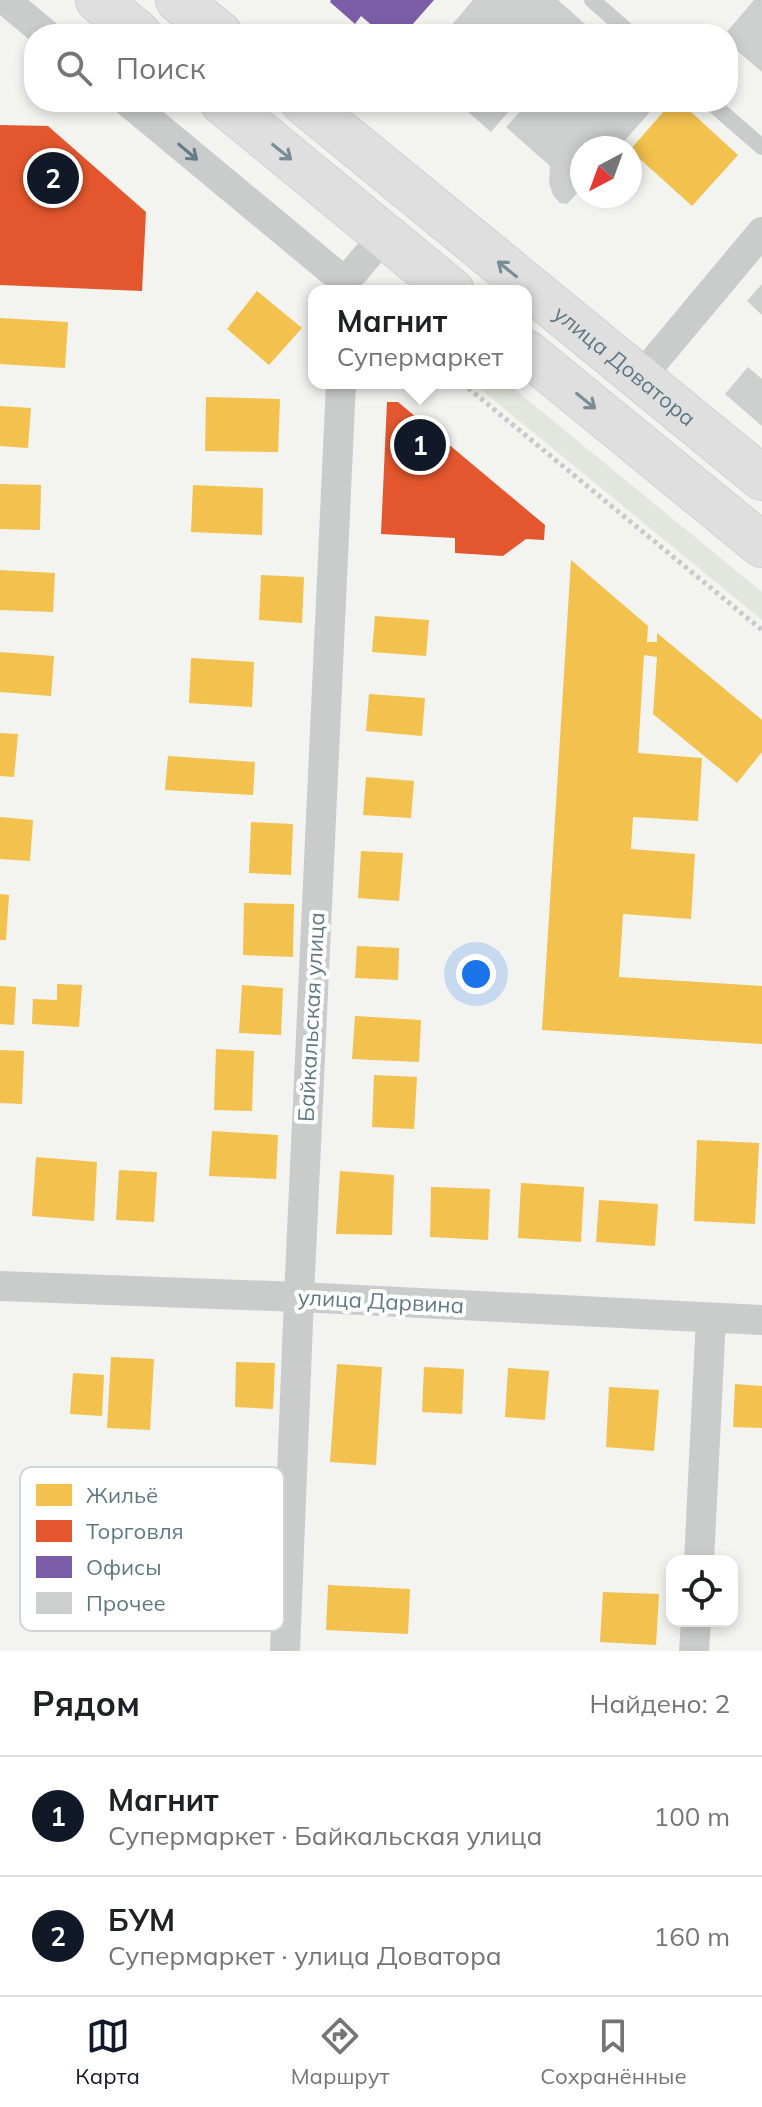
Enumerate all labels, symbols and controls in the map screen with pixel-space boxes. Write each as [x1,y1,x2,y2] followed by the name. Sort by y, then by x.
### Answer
[24,24,738,112] search box
[52,46,96,90] icon: search
[116,49,206,87] text: Поиск
[570,136,642,208] north arrow
[177,143,198,161] one-way arrow
[271,143,292,160] one-way arrow
[27,148,79,208] pin: 2
[497,260,518,278] one-way arrow
[308,285,532,389] popup
[548,299,702,432] street label: улица Доватора
[337,302,447,340] text: Магнит
[337,340,503,373] text: Супермаркет
[576,392,596,410] one-way arrow
[394,415,446,475] pin: 1
[292,911,330,1123] street label: Байкальская улица
[456,954,496,994] your location
[297,1283,465,1319] street label: улица Дарвина
[20,1467,284,1631] legend
[86,1481,158,1509] text: Жильё
[86,1517,184,1545] text: Торговля
[86,1553,162,1581] text: Офисы
[666,1555,738,1627] map controls
[666,1555,738,1627] button: locate
[86,1589,166,1617] text: Прочее
[32,1682,140,1725] text: Рядом
[590,1687,730,1720] text: Найдено: 2
[108,1781,219,1819] text: Магнит
[50,1800,66,1833] text: 1
[654,1800,730,1833] text: 100 m
[108,1819,542,1852] text: Супермаркет · Байкальская улица
[108,1901,175,1939] text: БУМ
[50,1920,66,1953] text: 2
[654,1920,730,1953] text: 160 m
[108,1939,502,1972] text: Супермаркет · улица Доватора
[75,2014,140,2090] tab: Карта
[291,2014,390,2090] tab: Маршрут
[540,2014,687,2090] tab: Сохранённые

